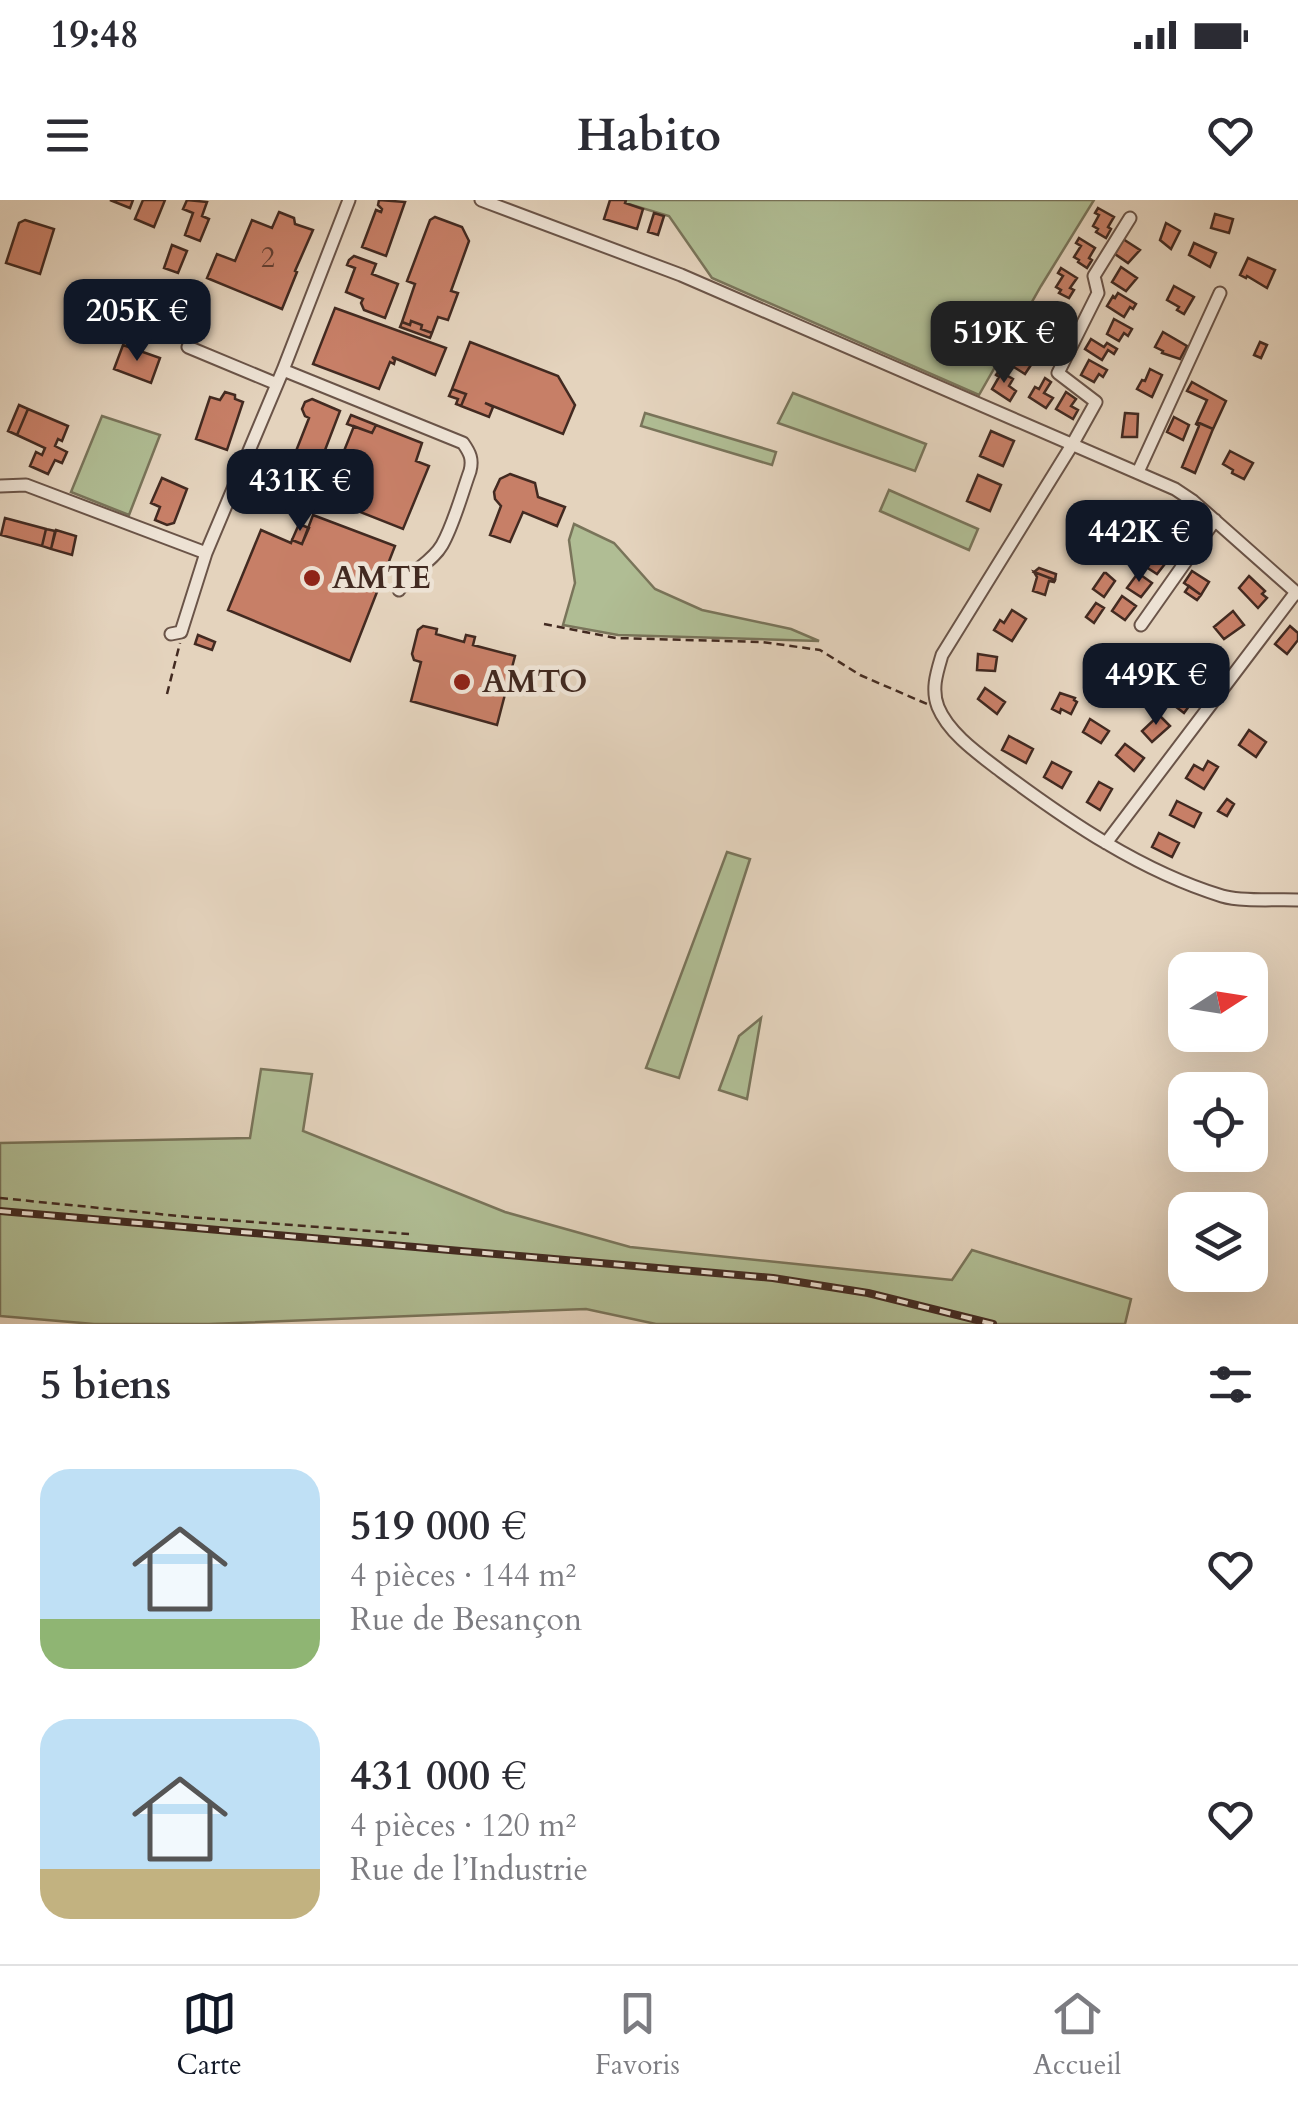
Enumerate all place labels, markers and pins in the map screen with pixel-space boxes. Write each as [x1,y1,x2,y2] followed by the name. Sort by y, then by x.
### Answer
[56,279,218,364] pin: 205K €
[923,301,1085,386] pin: 519K €
[219,449,381,534] pin: 431K €
[1058,500,1220,585] pin: 442K €
[332,556,431,600] place label: AMTE
[301,567,323,589] marker: AMTE
[1075,643,1237,728] pin: 449K €
[482,660,588,704] place label: AMTO
[451,671,473,693] marker: AMTO

